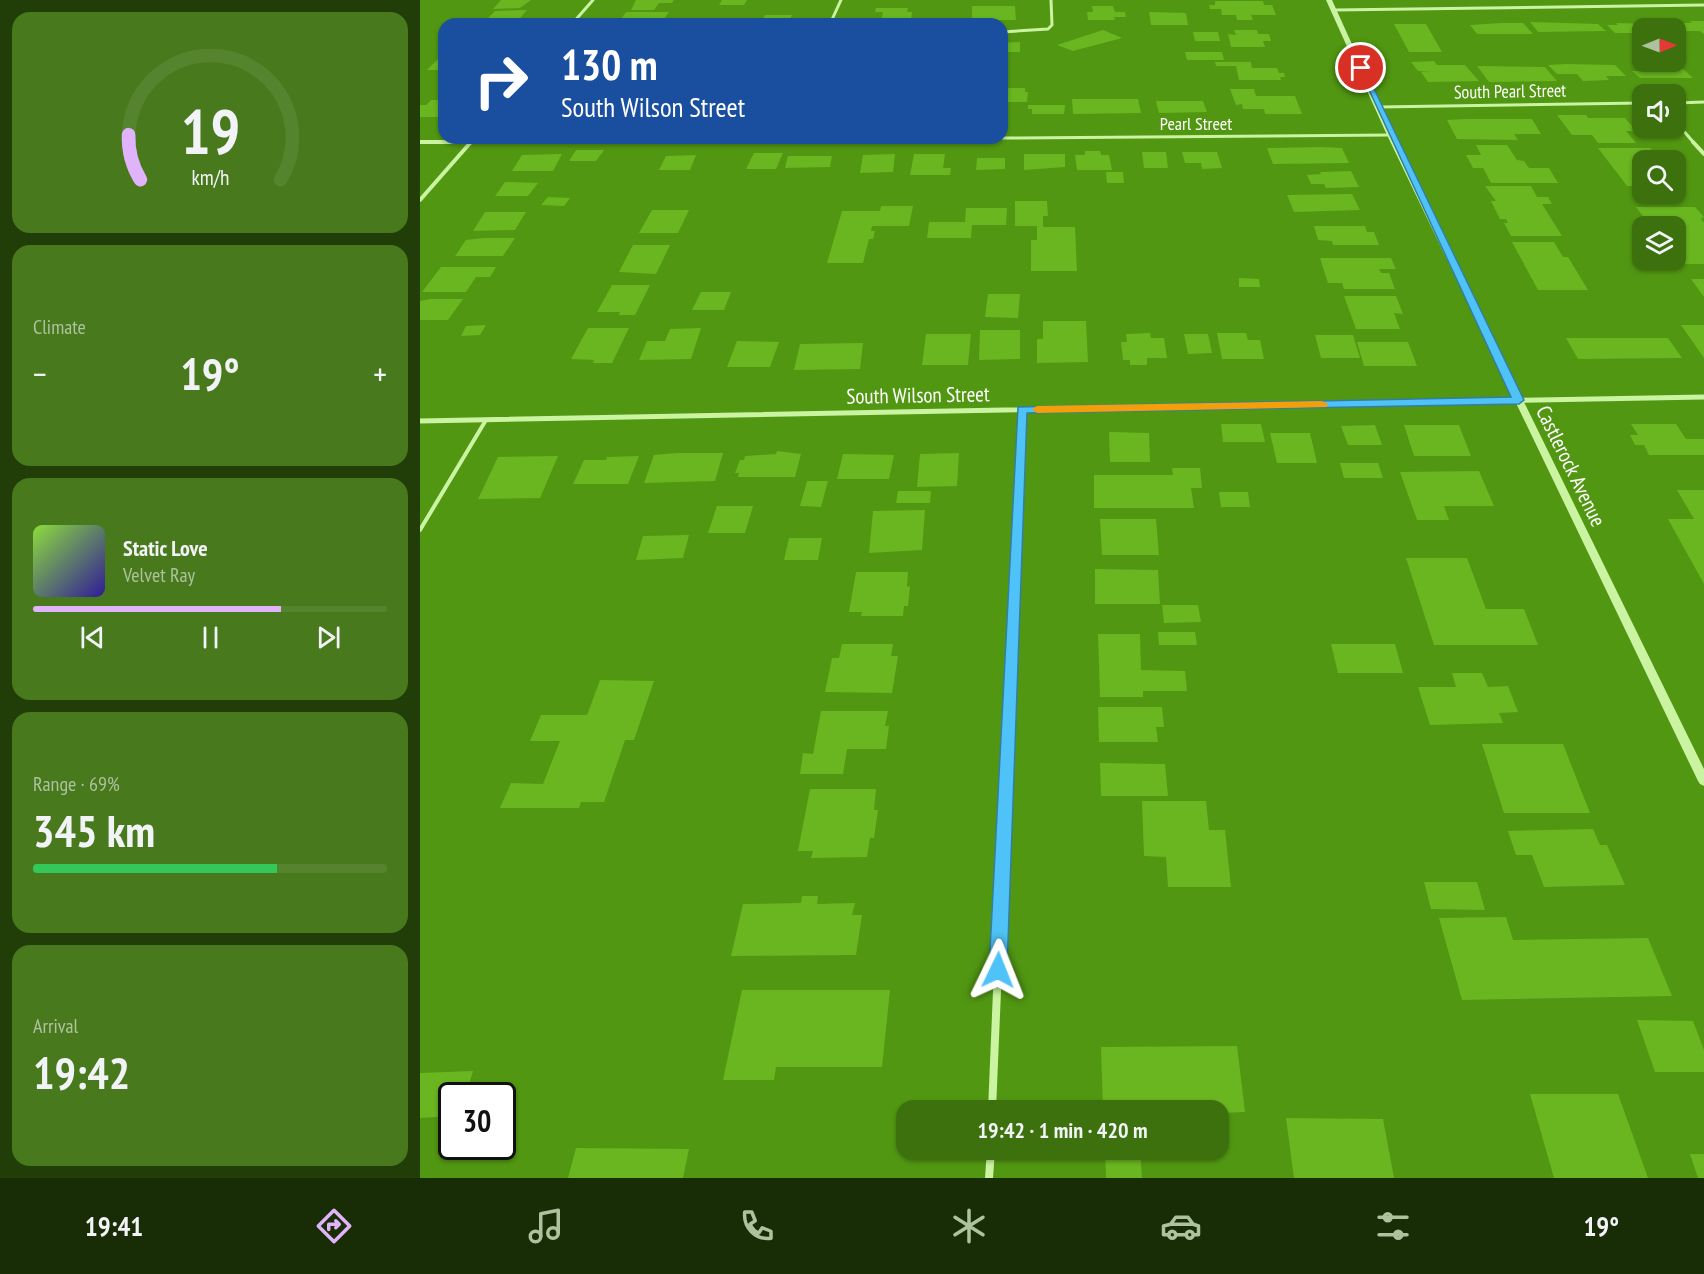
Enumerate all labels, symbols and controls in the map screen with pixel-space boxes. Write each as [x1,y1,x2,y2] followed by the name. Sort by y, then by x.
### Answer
[1632,18,1686,72] north arrow
[1632,18,1686,270] map controls
[561,37,658,92] text: 130 m
[462,42,540,120] icon: right
[1335,42,1386,93] pin
[1344,51,1377,84] icon: arrive
[1454,79,1566,103] street label: South Pearl Street
[1632,84,1686,138] button: sound
[180,90,240,171] text: 19
[561,90,745,124] text: South Wilson Street
[1160,112,1232,135] street label: Pearl Street
[1632,150,1686,204] button: search
[191,163,229,191] text: km/h
[1632,216,1686,270] button: layers
[33,314,86,340] text: Climate
[180,344,240,402] text: 19°
[33,352,47,395] text: −
[373,352,387,395] text: +
[846,380,990,410] street label: South Wilson Street
[1530,401,1612,531] street label: Castlerock Avenue
[123,534,208,562] text: Static Love
[123,562,195,588] text: Velvet Ray
[76,621,109,654] icon: previous
[194,621,227,654] icon: pause
[312,621,345,654] icon: next
[33,771,120,797] text: Range · 69%
[33,801,155,859] text: 345 km
[966,938,1030,1002] position arrow
[33,1013,78,1039] text: Arrival
[33,1043,130,1101] text: 19:42
[438,1082,516,1160] speed limit sign: 30
[977,1116,1148,1144] text: 19:42 · 1 min · 420 m
[313,1205,355,1247] icon: directions
[525,1205,567,1247] icon: music
[736,1205,778,1247] icon: phone
[948,1205,990,1247] icon: climate
[1160,1205,1202,1247] icon: car
[1372,1205,1414,1247] icon: filters
[85,1209,143,1243] text: 19:41
[1583,1209,1619,1243] text: 19°

